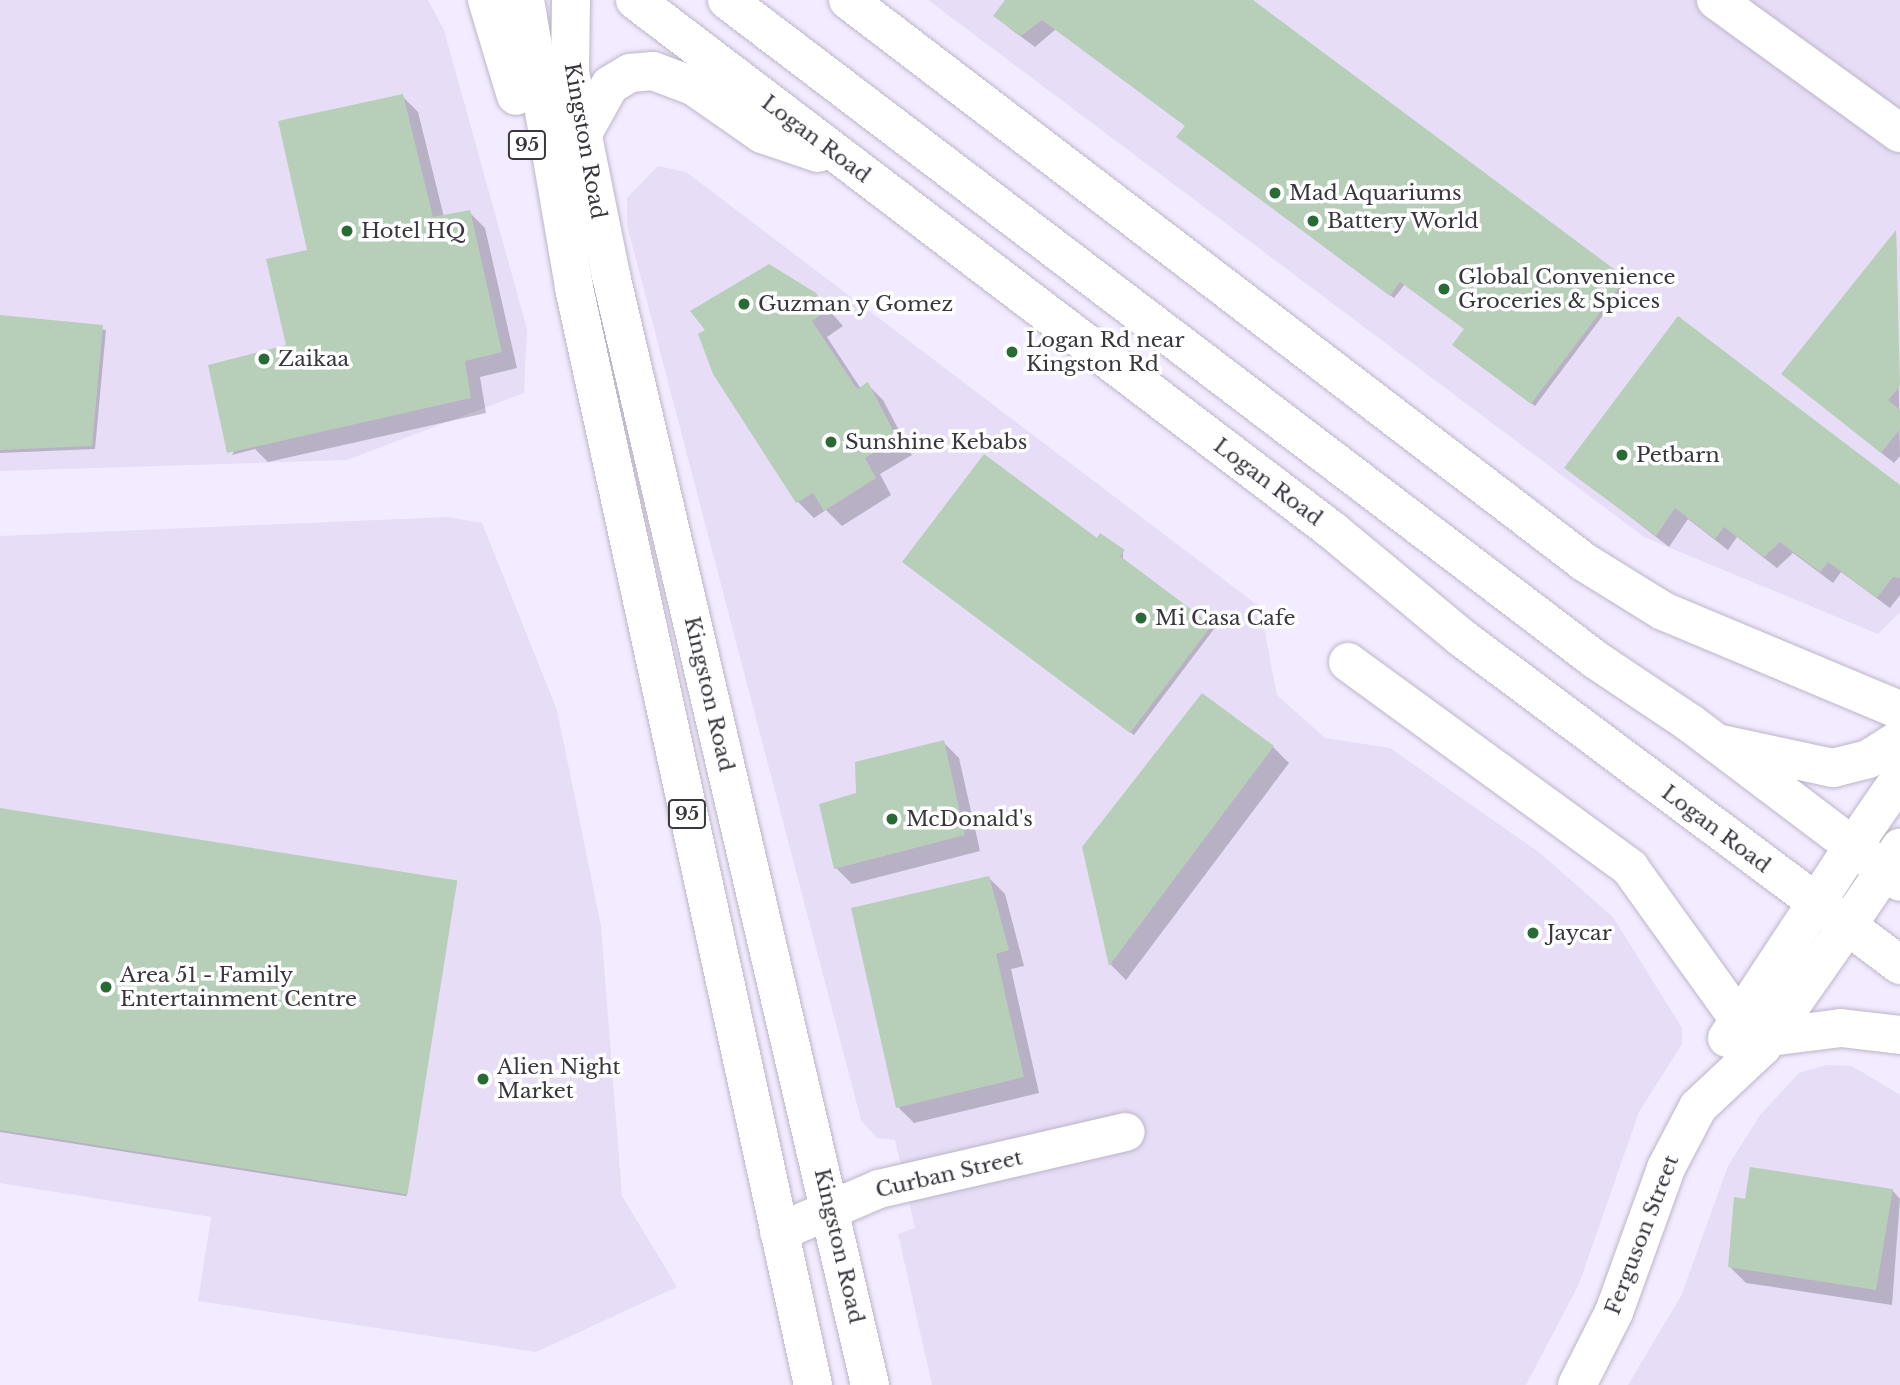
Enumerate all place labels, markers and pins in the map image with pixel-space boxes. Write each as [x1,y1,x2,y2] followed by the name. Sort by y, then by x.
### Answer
[1289,180,1462,206] place label: Mad Aquariums
[1267,185,1283,201] marker: Mad Aquariums
[1327,208,1480,234] place label: Battery World
[1305,213,1321,229] marker: Battery World
[361,218,465,244] place label: Hotel HQ
[339,223,355,239] marker: Hotel HQ
[1458,264,1675,314] place label: Global Convenience Groceries & Spices
[1436,281,1452,297] marker: Global Convenience Groceries & Spices
[758,291,954,317] place label: Guzman y Gomez
[736,296,752,312] marker: Guzman y Gomez
[1026,327,1184,377] place label: Logan Rd near Kingston Rd
[1004,344,1020,360] marker: Logan Rd near Kingston Rd
[278,346,349,372] place label: Zaikaa
[256,351,272,367] marker: Zaikaa
[845,429,1027,455] place label: Sunshine Kebabs
[823,434,839,450] marker: Sunshine Kebabs
[1636,442,1720,468] place label: Petbarn
[1614,447,1630,463] marker: Petbarn
[1155,605,1296,631] place label: Mi Casa Cafe
[1133,610,1149,626] marker: Mi Casa Cafe
[906,806,1033,832] place label: McDonald's
[884,811,900,827] marker: McDonald's
[1547,920,1612,946] place label: Jaycar
[1525,925,1541,941] marker: Jaycar
[120,962,357,1012] place label: Area 51 - Family Entertainment Centre
[98,979,114,995] marker: Area 51 - Family Entertainment Centre
[497,1054,621,1104] place label: Alien Night Market
[475,1071,491,1087] marker: Alien Night Market

